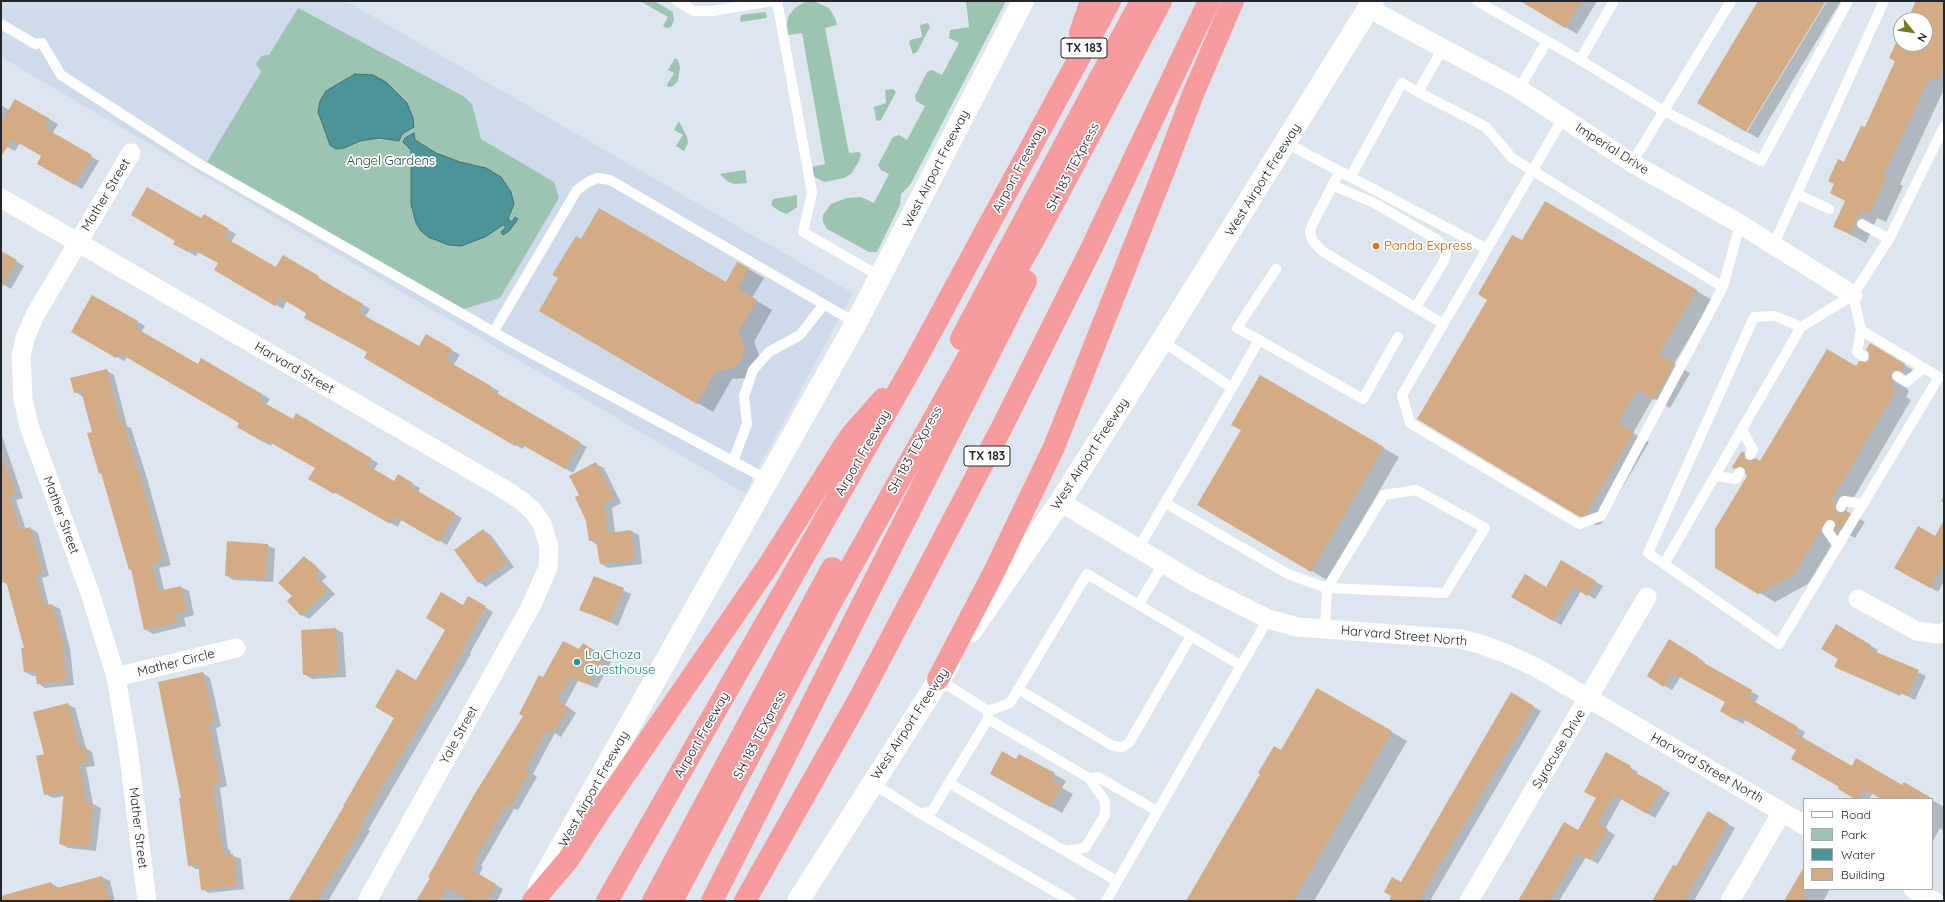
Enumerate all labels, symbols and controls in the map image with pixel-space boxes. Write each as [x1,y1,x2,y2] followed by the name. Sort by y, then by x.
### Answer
[1893,12,1933,52] north arrow
[1914,30,1931,45] text: N
[1061,38,1107,58] road number: TX 183
[899,107,973,231] street label: West Airport Freeway
[1043,120,1103,214] street label: SH 183 TEXpress
[1572,120,1652,178] street label: Imperial Drive
[1222,121,1304,239] street label: West Airport Freeway
[989,123,1049,215] street label: Airport Freeway
[347,153,435,169] park label: Angel Gardens
[78,156,134,234] street label: Mather Street
[1384,238,1472,254] place label: Panda Express
[1371,241,1381,251] marker: Panda Express
[251,339,337,397] street label: Harvard Street
[1048,395,1132,513] street label: West Airport Freeway
[885,404,945,496] street label: SH 183 TEXpress
[832,407,894,499] street label: Airport Freeway
[964,446,1010,466] road number: TX 183
[40,474,82,556] street label: Mather Street
[1340,623,1468,649] street label: Harvard Street North
[136,646,216,680] street label: Mather Circle
[585,647,655,678] place label: La Choza Guesthouse
[572,657,582,667] marker: La Choza Guesthouse
[868,665,952,783] street label: West Airport Freeway
[730,688,790,782] street label: SH 183 TEXpress
[671,689,733,781] street label: Airport Freeway
[437,703,481,767] street label: Yale Street
[1529,706,1589,792] street label: Syracuse Drive
[556,728,632,850] street label: West Airport Freeway
[1648,730,1766,806] street label: Harvard Street North
[125,786,151,870] street label: Mather Street
[1803,798,1933,890] legend
[1841,807,1871,822] text: Road
[1841,827,1866,842] text: Park
[1841,847,1875,862] text: Water
[1841,867,1885,882] text: Building

